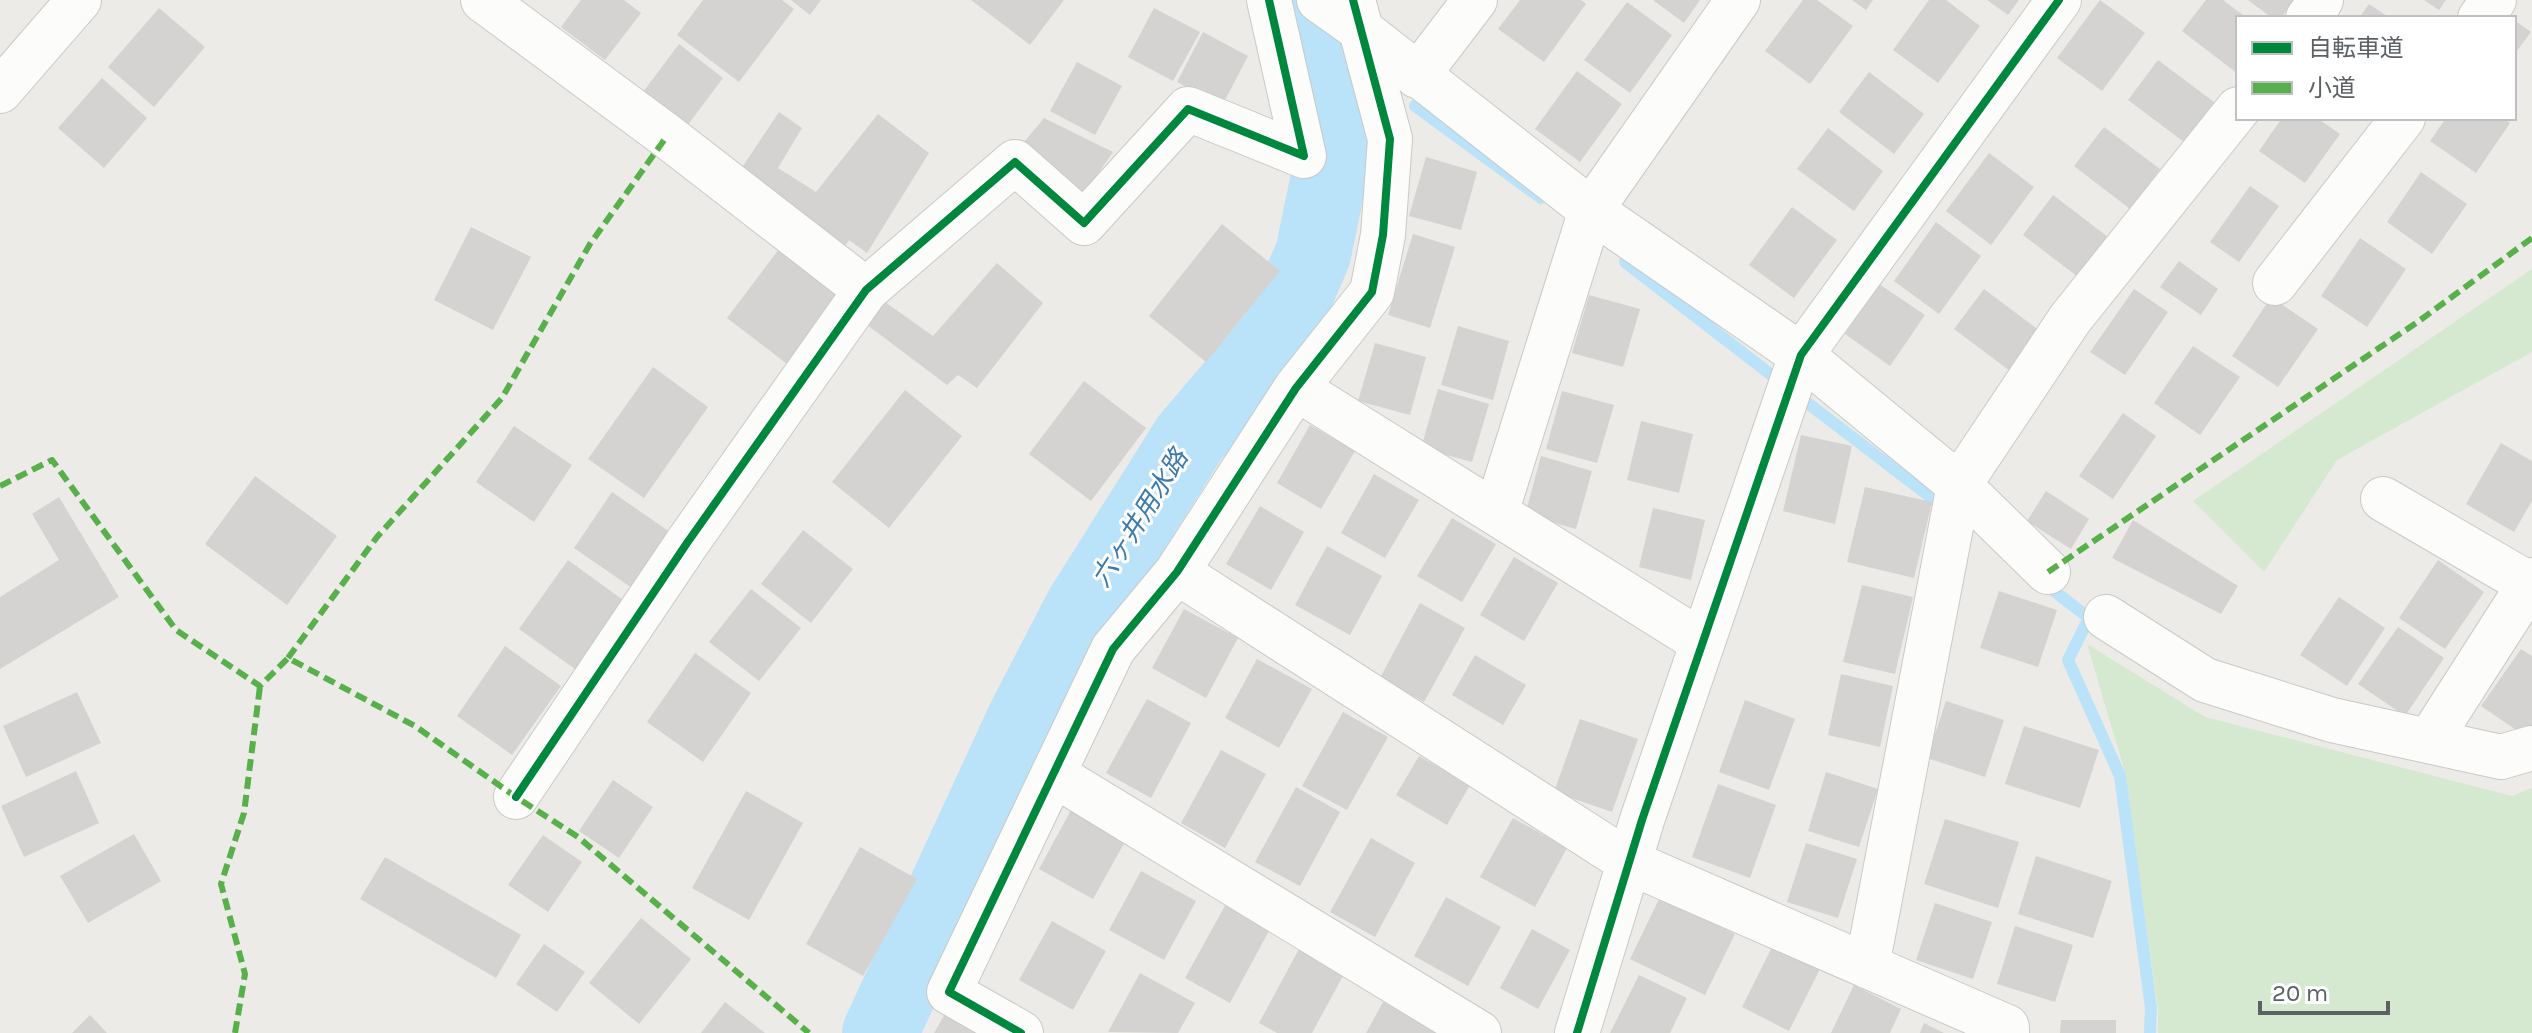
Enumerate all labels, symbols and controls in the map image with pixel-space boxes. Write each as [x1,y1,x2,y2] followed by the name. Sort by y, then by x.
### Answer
[2236,16,2516,120] legend
[2308,34,2404,62] text: 自転車道
[2308,74,2356,102] text: 小道
[1086,442,1196,592] water label: 六ヶ井用水路
[2260,965,2388,1015] scale bar
[2272,979,2328,1007] text: 20 m

